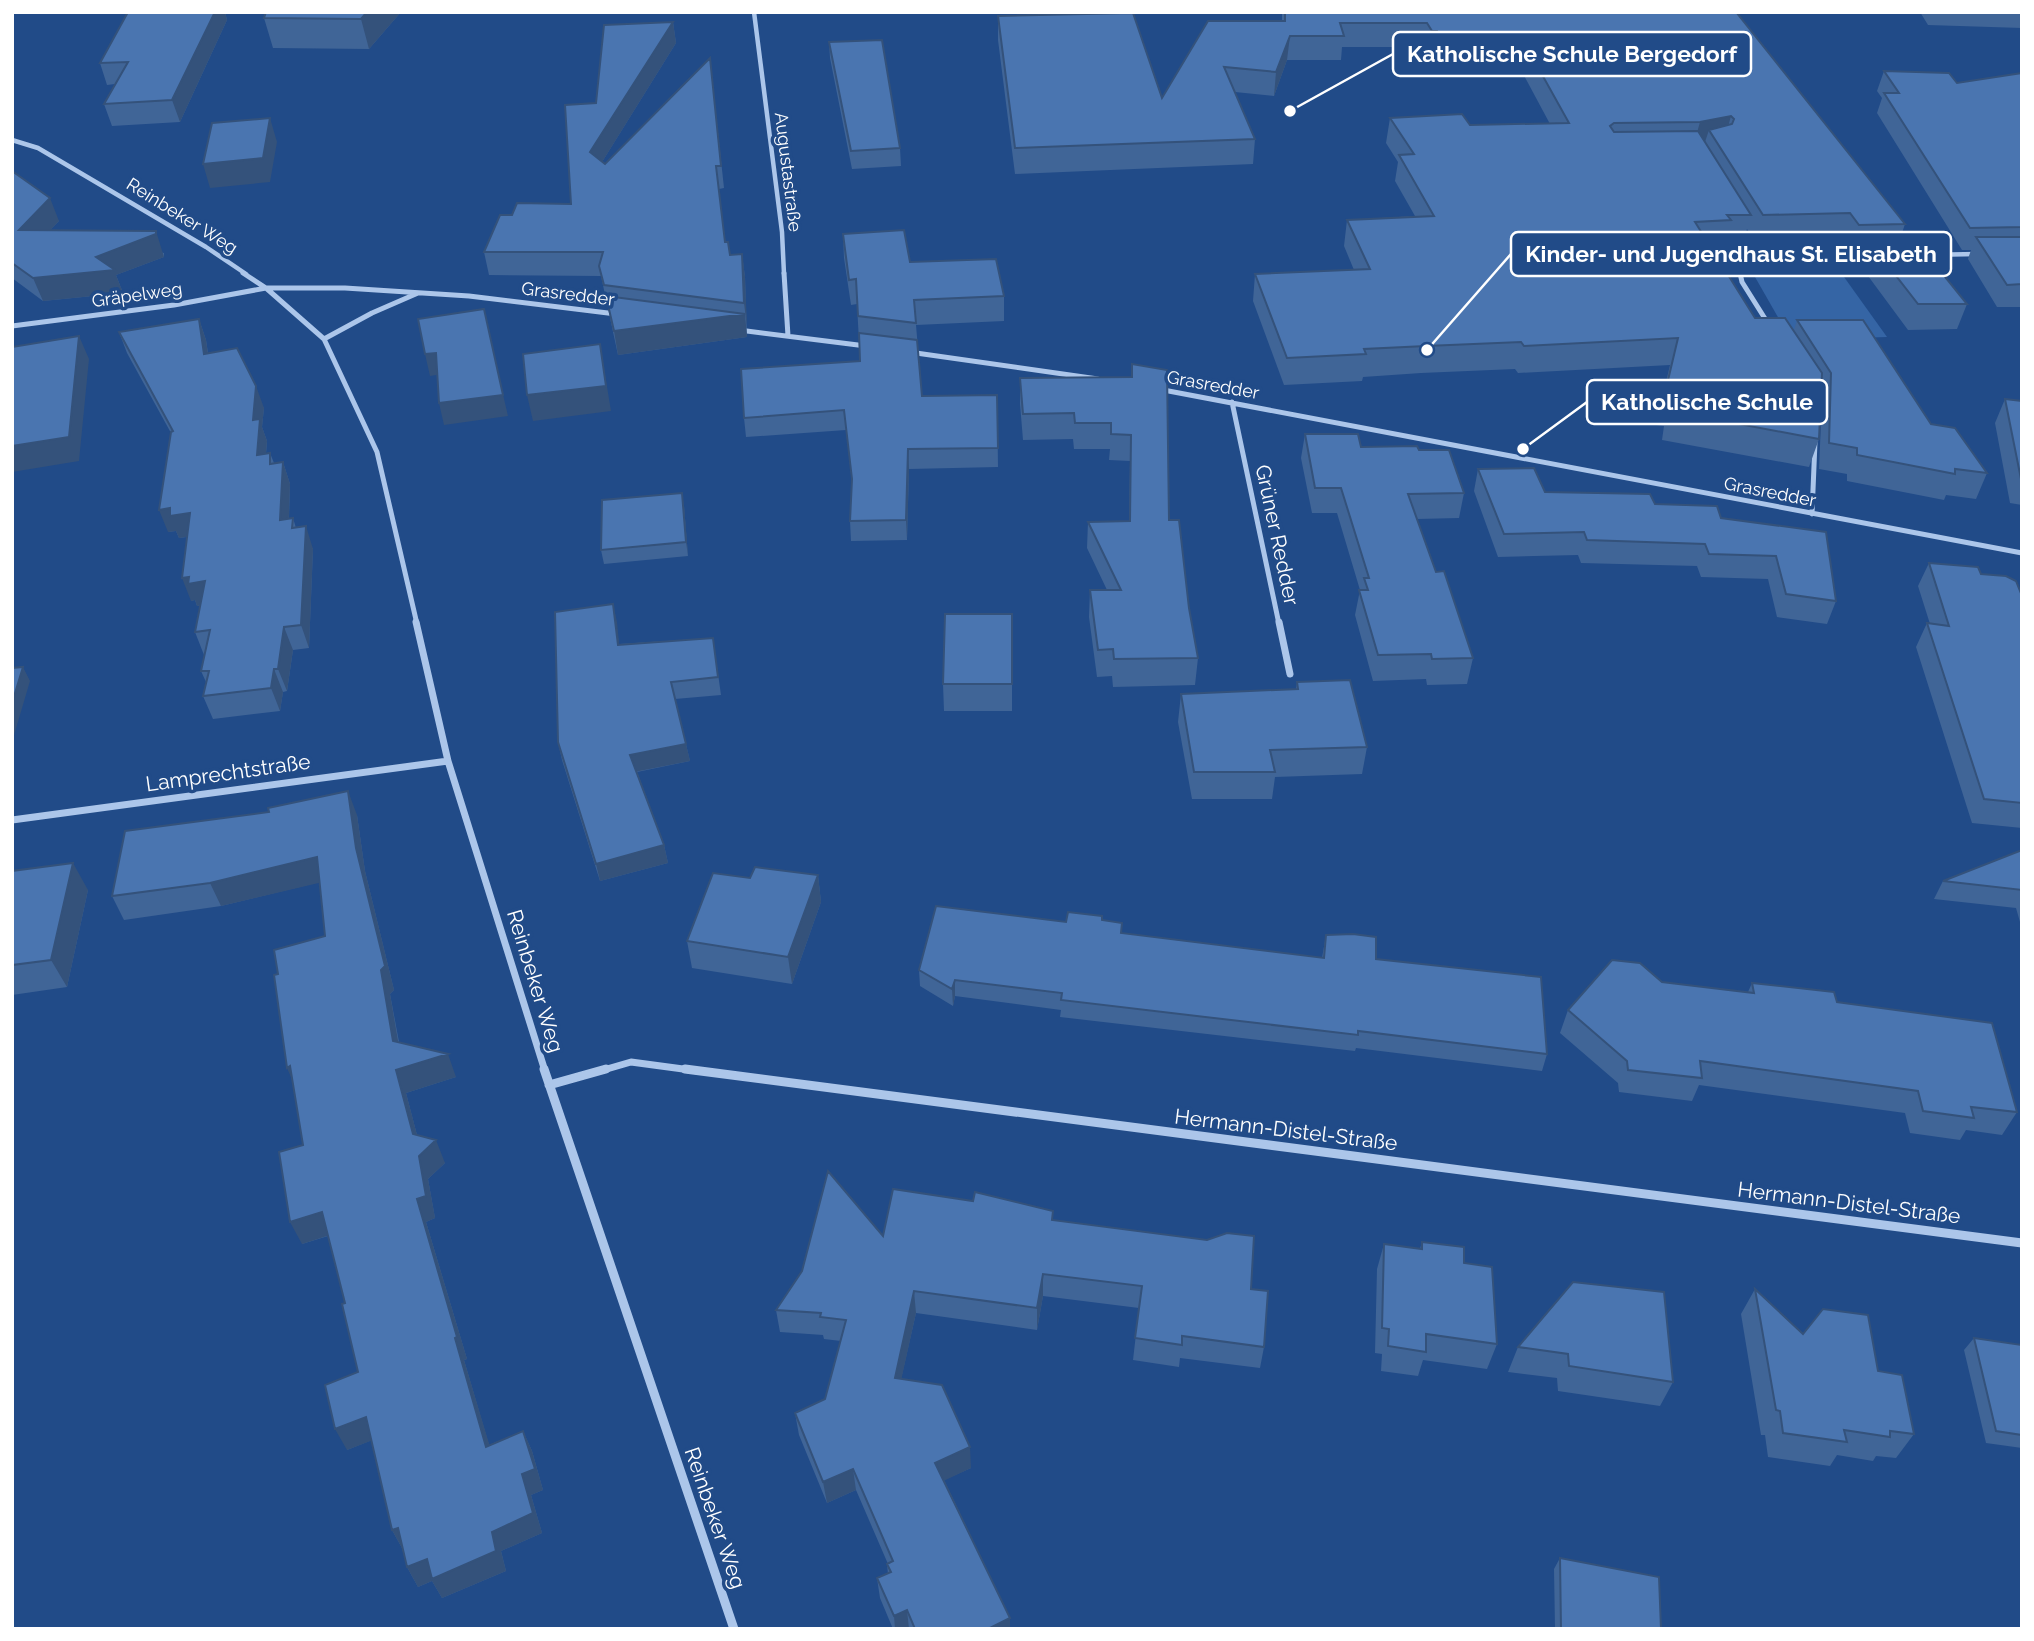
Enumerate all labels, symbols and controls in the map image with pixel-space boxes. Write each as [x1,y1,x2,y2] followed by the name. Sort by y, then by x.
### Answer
[1393,32,1751,76] callout: Katholische Schule Bergedorf
[1407,40,1739,67] text: Katholische Schule Bergedorf
[771,111,806,233] street label: Augustastraße
[123,173,242,258] street label: Reinbeker Weg
[1511,232,1951,276] callout: Kinder- und Jugendhaus St. Elisabeth
[1525,240,1937,267] text: Kinder- und Jugendhaus St. Elisabeth
[520,277,616,310] street label: Grasredder
[90,278,184,311] street label: Gräpelweg
[1165,366,1262,403] street label: Grasredder
[1587,380,1827,424] callout: Katholische Schule
[1601,388,1813,415] text: Katholische Schule
[1250,462,1305,608] street label: Grüner Redder
[1722,472,1819,511] street label: Grasredder
[144,749,312,796] street label: Lamprechtstraße
[502,906,569,1055] street label: Reinbeker Weg
[1173,1103,1399,1156] street label: Hermann-Distel-Straße
[1736,1176,1962,1229] street label: Hermann-Distel-Straße
[680,1444,751,1592] street label: Reinbeker Weg

